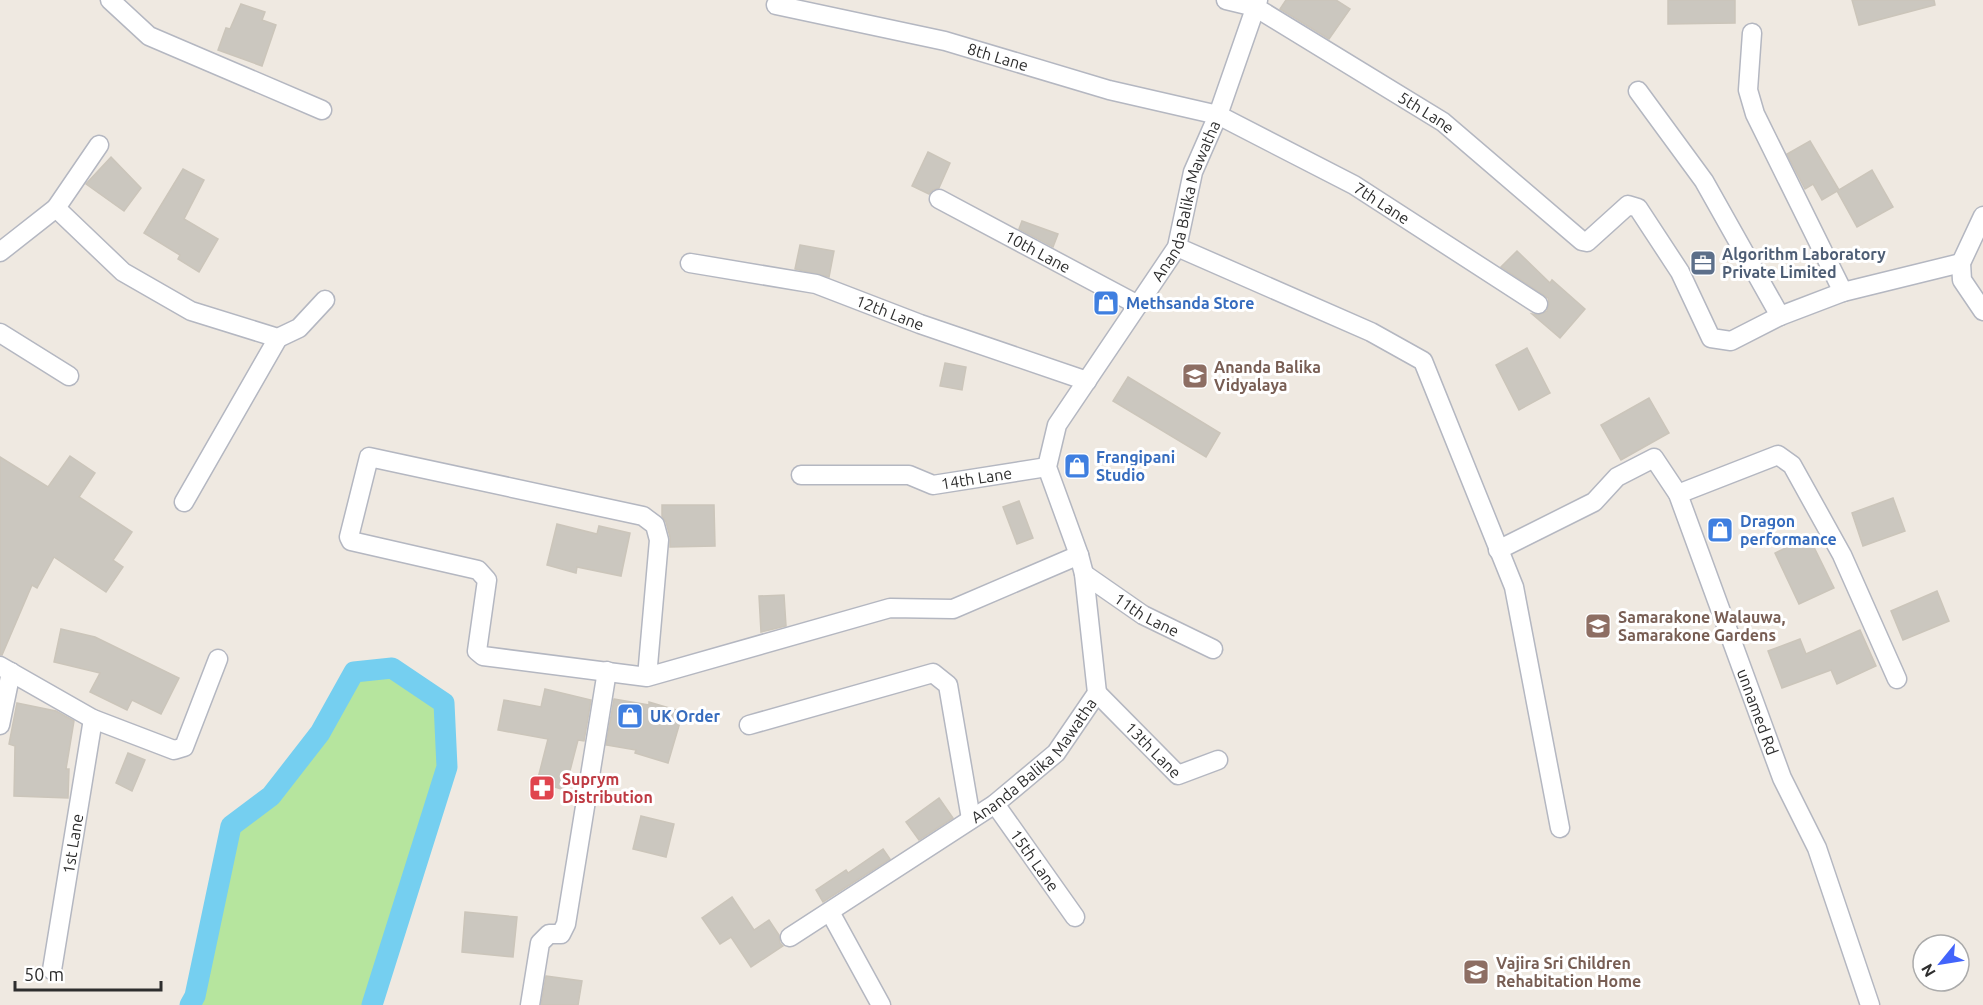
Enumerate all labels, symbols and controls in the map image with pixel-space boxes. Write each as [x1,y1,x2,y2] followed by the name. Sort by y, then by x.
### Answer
[965,39,1030,74] street label: 8th Lane
[1395,88,1458,137] street label: 5th Lane
[1148,118,1224,284] street label: Ananda Balika Mawatha
[1351,179,1413,228] street label: 7th Lane
[1002,227,1074,276] street label: 10th Lane
[1722,245,1886,281] place label: Algorithm Laboratory Private Limited
[1688,248,1718,278] office icon: Algorithm Laboratory Private Limited
[1091,288,1121,318] shop icon: Methsanda Store
[853,291,927,334] street label: 12th Lane
[1126,294,1254,312] place label: Methsanda Store
[1214,358,1321,394] place label: Ananda Balika Vidyalaya
[1180,361,1210,391] school or university icon: Ananda Balika Vidyalaya
[1096,448,1175,484] place label: Frangipani Studio
[1062,451,1092,481] shop icon: Frangipani Studio
[940,464,1013,493] street label: 14th Lane
[1740,512,1837,548] place label: Dragon performance
[1705,515,1735,545] shop icon: Dragon performance
[1111,589,1182,640] street label: 11th Lane
[1618,608,1785,644] place label: Samarakone Walauwa, Samarakone Gardens
[1583,611,1613,641] school or university icon: Samarakone Walauwa, Samarakone Gardens
[1734,666,1782,757] street label: unnamed Rd
[968,695,1100,826] street label: Ananda Balika Mawatha
[615,701,645,731] shop icon: UK Order
[650,707,720,725] place label: UK Order
[1122,718,1185,782] street label: 13th Lane
[562,770,653,806] place label: Suprym Distribution
[527,773,557,803] pharmacy icon: Suprym Distribution
[59,812,86,875] street label: 1st Lane
[1007,826,1063,895] street label: 15th Lane
[1911,933,1971,993] north arrow
[15,954,160,992] scale bar
[1496,954,1641,990] place label: Vajira Sri Children Rehabitation Home
[1461,957,1491,987] school or university icon: Vajira Sri Children Rehabitation Home
[1917,961,1939,980] text: N
[24,964,64,984] text: 50 m

